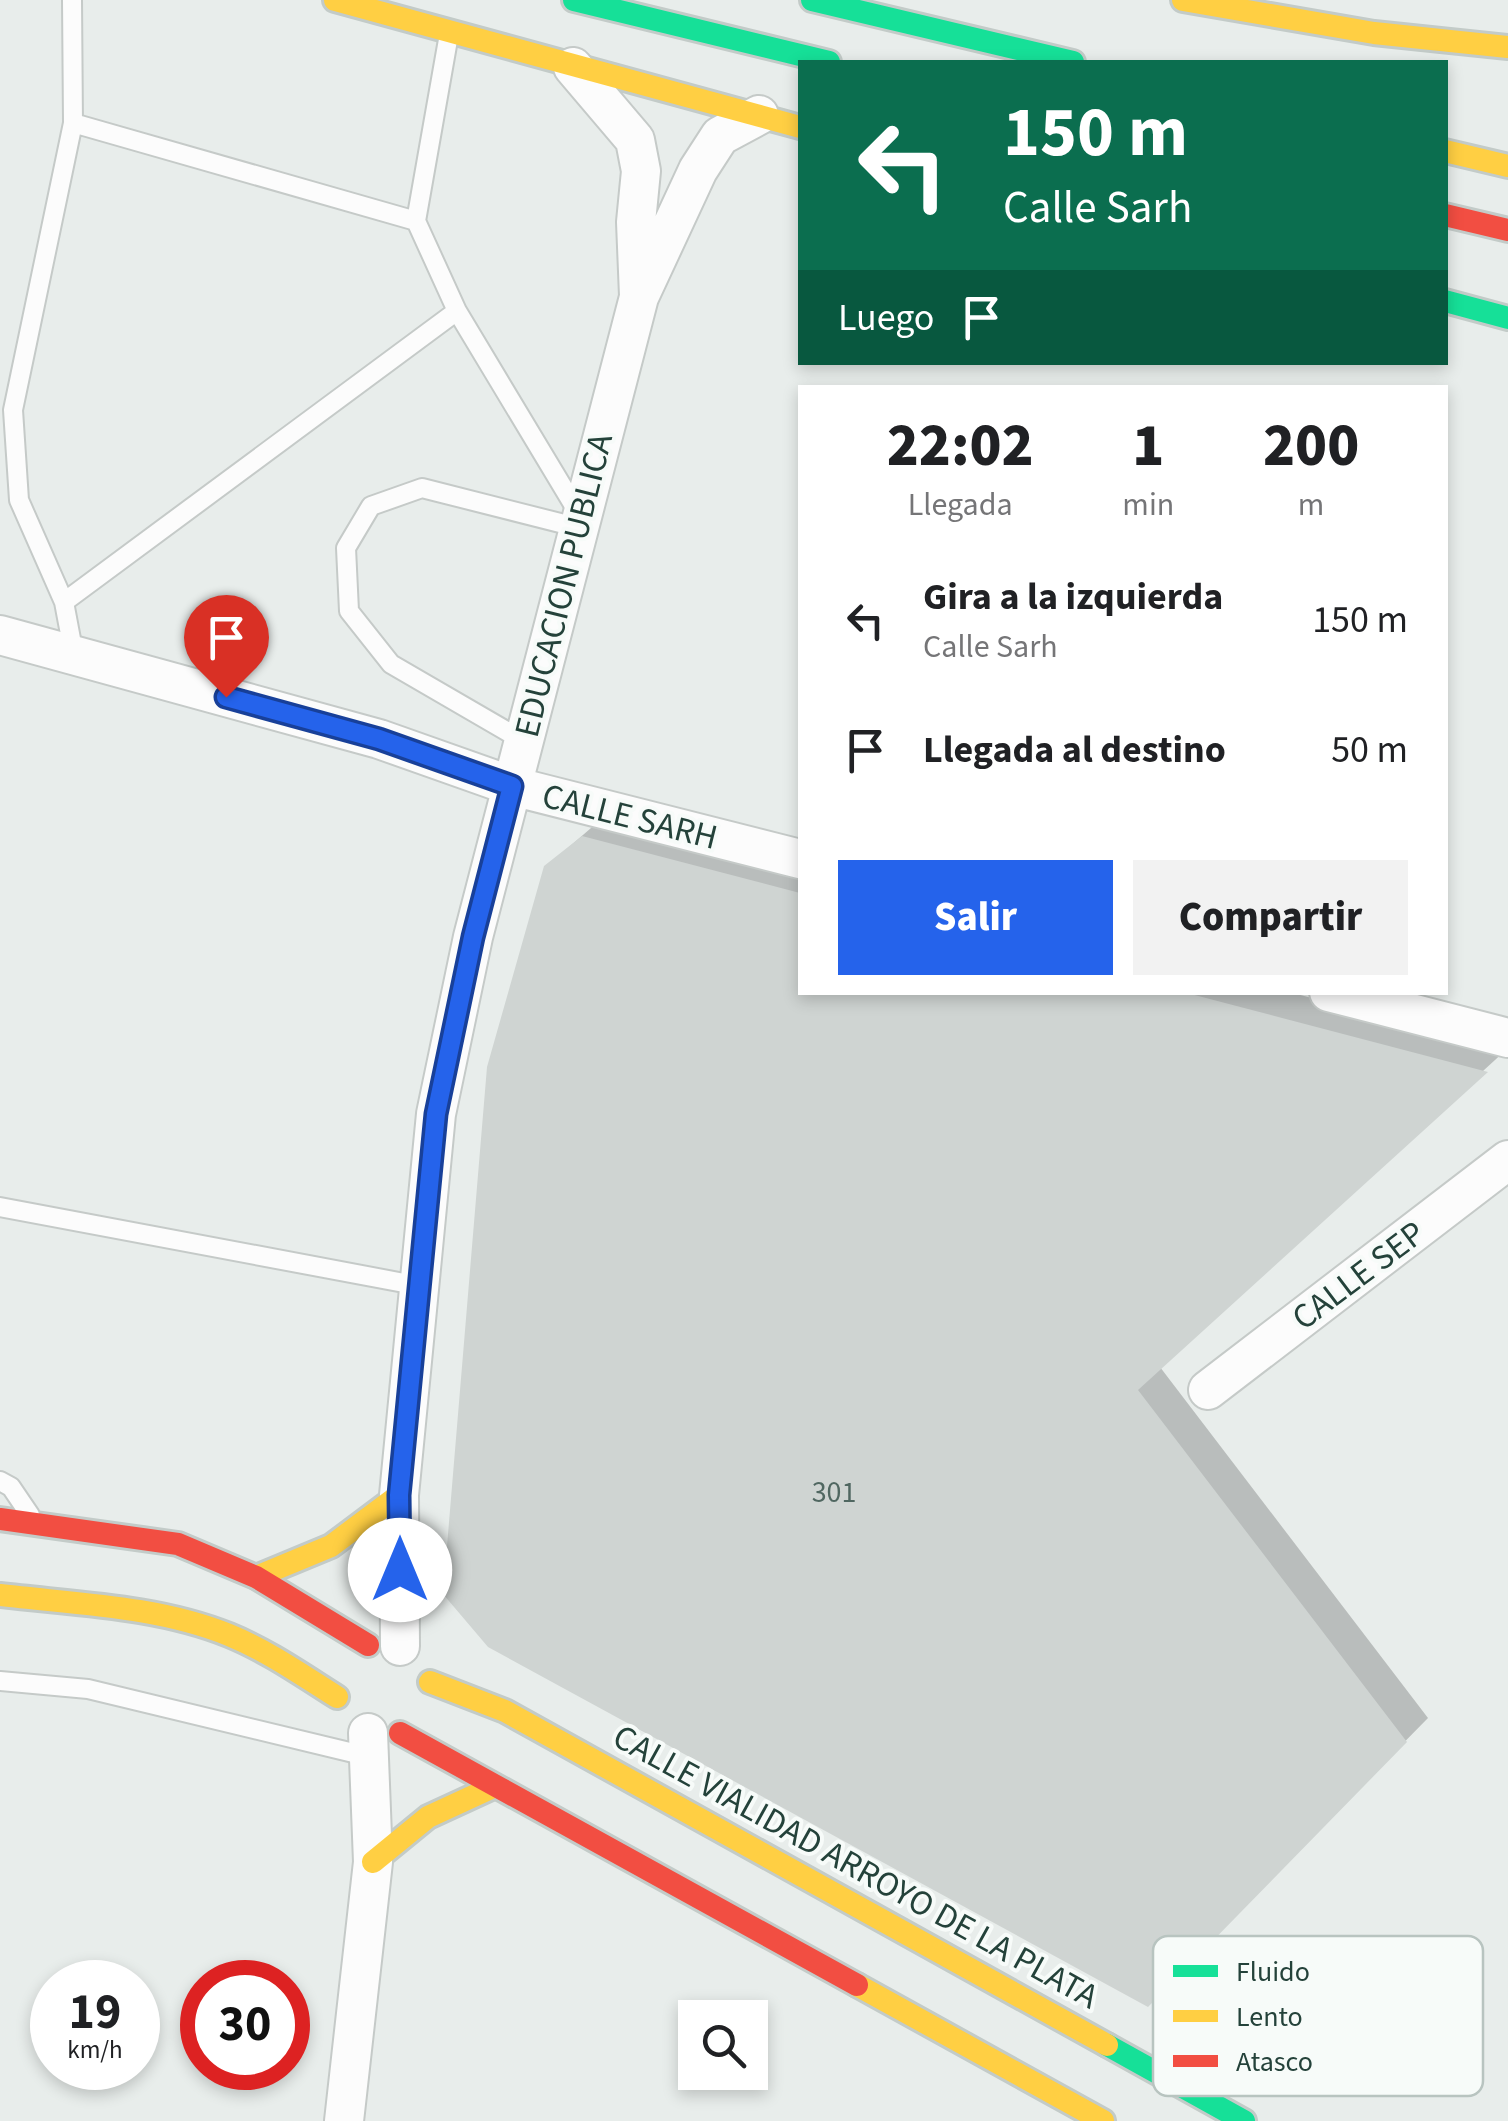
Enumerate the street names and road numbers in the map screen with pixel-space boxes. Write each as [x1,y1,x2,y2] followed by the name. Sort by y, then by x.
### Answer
[502,428,626,742] street label: EDUCACION PUBLICA
[537,771,723,863] street label: CALLE SARH
[1281,1209,1436,1343] street label: CALLE SEP
[604,1712,1107,2022] street label: CALLE VIALIDAD ARROYO DE LA PLATA

